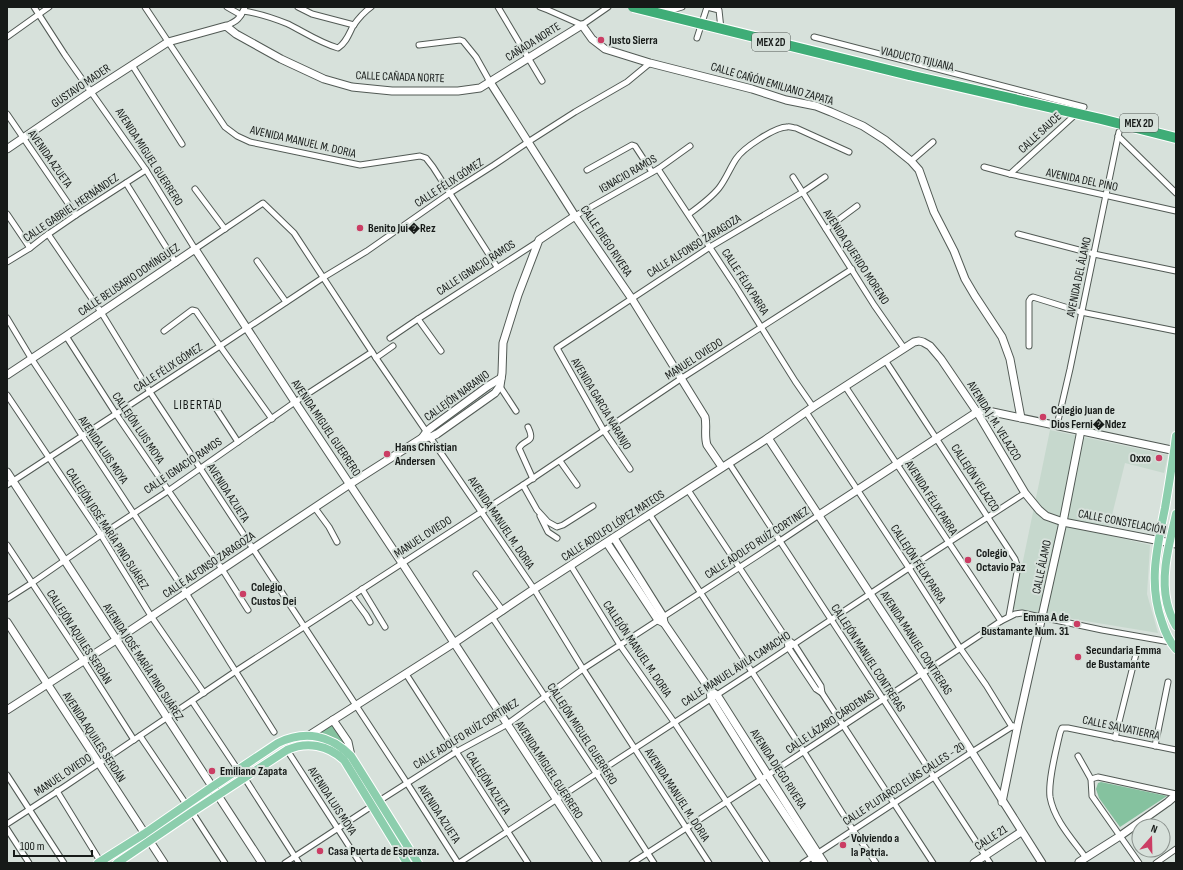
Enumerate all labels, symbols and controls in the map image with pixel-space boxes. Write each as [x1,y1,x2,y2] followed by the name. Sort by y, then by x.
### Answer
[503,19,563,65] street label: CAÑADA NORTE
[608,33,658,48] place label: Justo Sierra
[752,33,790,51] road number: MEX 2D
[596,35,606,45] marker: Justo Sierra
[879,43,956,75] street label: VIADUCTO TIJUANA
[709,59,836,109] street label: CALLE CAÑÓN EMILIANO ZAPATA
[49,61,114,111] street label: GUSTAVO MADER
[355,68,445,86] street label: CALLE CAÑADA NORTE
[111,104,186,209] street label: AVENIDA MIGUEL GUERRERO
[1015,109,1065,157] street label: CALLE SAUCE
[1120,114,1158,132] road number: MEX 2D
[248,122,358,162] street label: AVENIDA MANUEL M. DORIA
[24,126,76,192] street label: AVENIDA AZUETA
[596,151,660,197] street label: IGNACIO RAMOS
[412,155,486,211] street label: CALLE FÉLIX GÓMEZ
[1044,165,1119,195] street label: AVENIDA DEL PINO
[20,170,122,246] street label: CALLE GABRIEL HERNÁNDEZ
[577,203,636,280] street label: CALLE DIEGO RIVERA
[819,206,892,307] street label: AVENIDA QUERIDO MORENO
[644,210,745,281] street label: CALLE ALFONSO ZARAGOZA
[368,221,436,236] place label: Benito Jui�Rez
[355,223,365,233] marker: Benito Jui�Rez
[1063,235,1095,319] street label: AVENIDA DEL ÁLAMO
[434,237,518,299] street label: CALLE IGNACIO RAMOS
[75,240,183,320] street label: CALLE BELISARIO DOMÍNGUEZ
[718,246,773,319] street label: CALLE FÉLIX PARRA
[662,335,726,383] street label: MANUEL OVIEDO
[131,340,205,396] street label: CALLE FÉLIX GÓMEZ
[567,354,634,453] street label: AVENIDA GARCIA NARANJO
[421,367,493,425] street label: CALLEJÓN NARANJO
[287,376,364,479] street label: AVENIDA MIGUEL GUERRERO
[963,378,1024,464] street label: AVENIDA J. M. VELAZCO
[108,389,168,467] street label: CALLEJÓN LUIS MOYA
[173,397,223,413] district label: LIBERTAD
[1051,403,1126,432] place label: Colegio Juan de Dios Ferni�Ndez
[74,412,132,487] street label: AVENIDA LUIS MOYA
[1038,412,1048,422] marker: Colegio Juan de Dios Ferni�Ndez
[141,434,225,498] street label: CALLE IGNACIO RAMOS
[394,440,457,469] place label: Hans Christian Andersen
[948,441,1003,515] street label: CALLEJÓN VELAZCO
[382,449,392,459] marker: Hans Christian Andersen
[1130,451,1151,466] place label: Oxxo
[1154,453,1164,463] marker: Oxxo
[901,457,961,539] street label: AVENIDA FÉLIX PARRA
[203,460,253,526] street label: AVENIDA AZUETA
[62,465,152,593] street label: CALLEJÓN JOSÉ MARÍA PINO SUÁREZ
[464,473,538,573] street label: AVENIDA MANUEL M. DORIA
[559,487,667,565] street label: CALLE ADOLFO LÓPEZ MATEOS
[702,504,812,582] street label: CALLE ADOLFO RUÍZ CORTINEZ
[1077,506,1167,538] street label: CALLE CONSTELACIÓN
[391,513,455,561] street label: MANUEL OVIEDO
[887,522,949,607] street label: CALLEJÓN FÉLIX PARRA
[160,528,259,602] street label: CALLE ALFONSO ZARAGOZA
[1029,539,1055,595] street label: CALLE ÁLAMO
[976,546,1026,575] place label: Colegio Octavio Paz
[963,555,973,565] marker: Colegio Octavio Paz
[251,580,296,609] place label: Colegio Custos Dei
[43,587,115,687] street label: CALLEJÓN AQUILES SERDÁN
[876,587,955,698] street label: AVENIDA MANUEL CONTRERAS
[238,589,248,599] marker: Colegio Custos Dei
[599,598,675,701] street label: CALLEJÓN MANUEL M. DORIA
[99,600,187,724] street label: AVENIDA JOSÉ MARÍA PINO SUÁREZ
[827,601,909,715] street label: CALLEJÓN MANUEL CONTRERAS
[981,610,1069,639] place label: Emma A de Bustamante Num. 31
[1072,619,1082,629] marker: Emma A de Bustamante Num. 31
[678,628,794,710] street label: CALLE MANUEL ÁVILA CAMACHO
[1086,643,1161,672] place label: Secundaria Emma de Bustamante
[1073,652,1083,662] marker: Secundaria Emma de Bustamante
[543,680,621,788] street label: CALLEJÓN MIGUEL GUERRERO
[783,687,877,757] street label: CALLE LÁZARO CÁRDENAS
[59,688,129,785] street label: AVENIDA AQUILES SERDÁN
[410,695,522,773] street label: CALLE ADOLFO RUÍZ CORTINEZ
[1081,712,1162,744] street label: CALLE SALVATIERRA
[511,717,586,822] street label: AVENIDA MIGUEL GUERRERO
[746,725,810,813] street label: AVENIDA DIEGO RIVERA
[840,739,968,829] street label: CALLE PLUTARCO ELÍAS CALLES - 20
[641,745,713,845] street label: AVENIDA MANUEL M. DORIA
[462,749,514,818] street label: CALLEJÓN AZUETA
[31,750,95,800] street label: MANUEL OVIEDO
[304,763,360,839] street label: AVENIDA LUIS MOYA
[220,764,287,779] place label: Emiliano Zapata
[207,766,217,776] marker: Emiliano Zapata
[414,781,464,847] street label: AVENIDA AZUETA
[1131,818,1171,858] north arrow
[972,822,1011,854] street label: CALLE 21
[1149,822,1159,836] text: N
[851,831,899,860] place label: Volviendo a la Patria.
[14,832,92,858] scale bar
[20,839,45,854] text: 100 m
[838,840,848,850] marker: Volviendo a la Patria.
[328,844,439,859] place label: Casa Puerta de Esperanza.
[315,846,325,856] marker: Casa Puerta de Esperanza.

